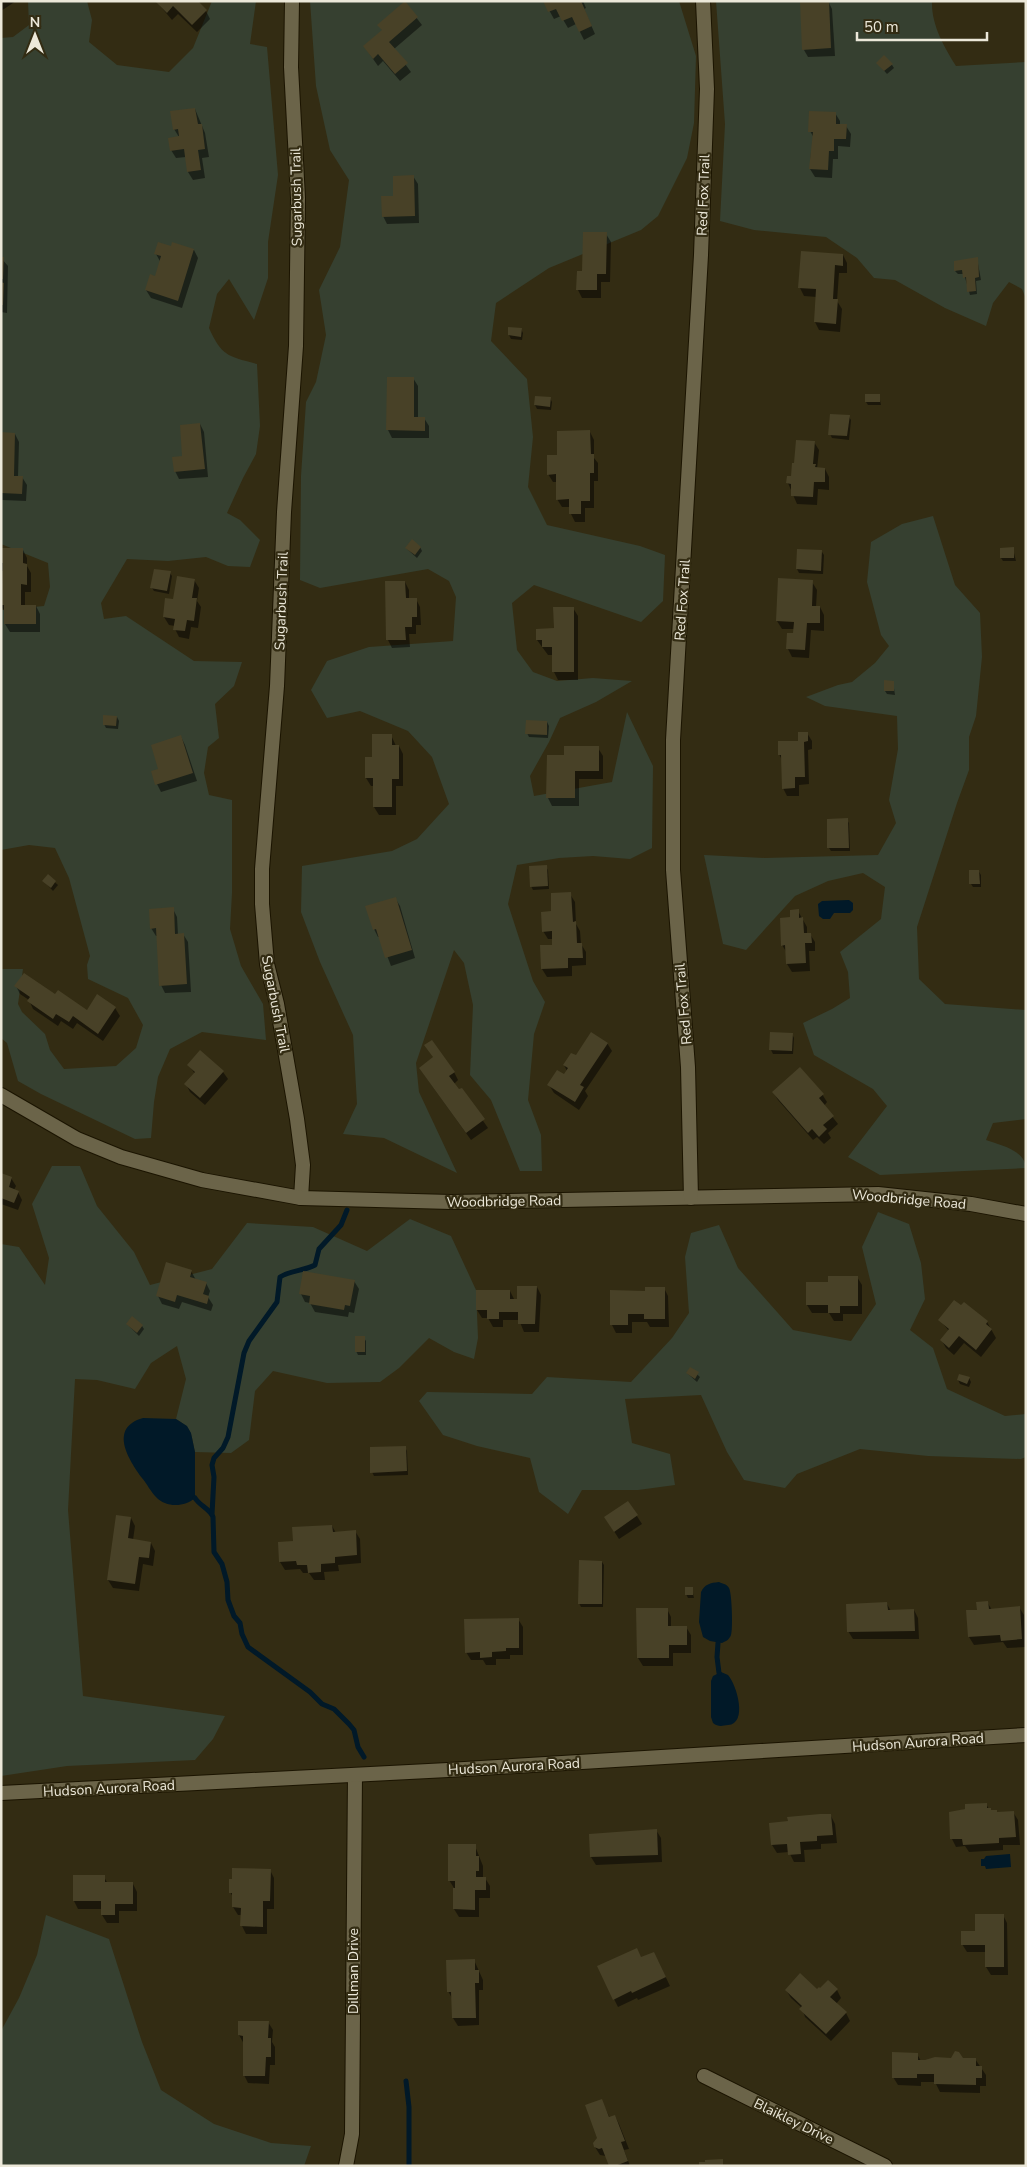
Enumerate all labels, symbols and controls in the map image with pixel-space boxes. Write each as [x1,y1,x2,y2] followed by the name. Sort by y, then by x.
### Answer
[10,10,60,60] north arrow
[857,10,987,42] scale bar
[30,13,40,32] text: N
[864,17,899,37] text: 50 m
[286,147,307,246] street label: Sugarbush Trail
[693,153,714,236] street label: Red Fox Trail
[270,551,293,651] street label: Sugarbush Trail
[670,558,695,641] street label: Red Fox Trail
[257,954,294,1055] street label: Sugarbush Trail
[670,962,697,1045] street label: Red Fox Trail
[851,1185,967,1214] street label: Woodbridge Road
[446,1191,562,1212] street label: Woodbridge Road
[852,1728,985,1757] street label: Hudson Aurora Road
[448,1754,580,1779] street label: Hudson Aurora Road
[43,1776,175,1801] street label: Hudson Aurora Road
[344,1928,363,2014] street label: Dillman Drive
[751,2094,837,2149] street label: Blaikley Drive

